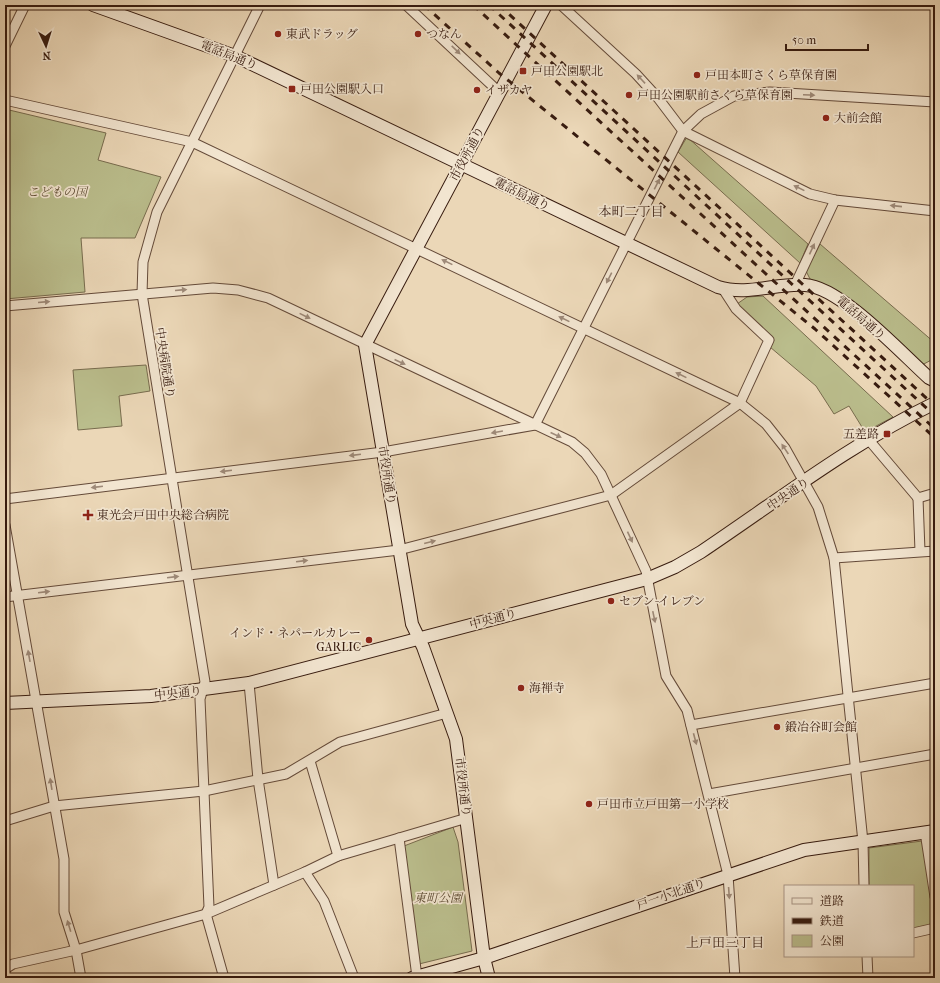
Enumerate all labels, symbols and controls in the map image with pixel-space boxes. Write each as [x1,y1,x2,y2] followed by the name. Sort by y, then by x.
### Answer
[26,26,66,66] north arrow
[786,26,868,52] scale bar
[286,27,358,41] place label: 東武ドラッグ
[426,27,462,41] place label: つなん
[273,29,283,39] marker: 東武ドラッグ
[413,29,423,39] marker: つなん
[792,33,816,47] text: 50 m
[199,37,259,73] street label: 電話局通り
[451,45,461,55] one-way arrow
[41,49,51,62] text: N
[531,64,603,78] place label: 戸田公園駅北
[518,66,528,76] marker: 戸田公園駅北
[705,68,837,82] place label: 戸田本町さくら草保育園
[692,70,702,80] marker: 戸田本町さくら草保育園
[636,74,645,84] one-way arrow
[300,82,384,96] place label: 戸田公園駅入口
[485,83,533,97] place label: イザカヤ
[287,84,297,94] marker: 戸田公園駅入口
[472,85,482,95] marker: イザカヤ
[637,88,793,102] place label: 戸田公園駅前さくら草保育園
[624,90,634,100] marker: 戸田公園駅前さくら草保育園
[803,91,815,98] one-way arrow
[834,111,882,125] place label: 大前会館
[821,113,831,123] marker: 大前会館
[447,124,487,184] street label: 市役所通り
[492,175,552,213] street label: 電話局通り
[653,178,660,189] one-way arrow
[27,185,89,199] park label: こどもの国
[793,185,804,191] one-way arrow
[890,203,902,210] one-way arrow
[598,204,664,219] district label: 本町二丁目
[809,244,815,255] one-way arrow
[441,259,452,265] one-way arrow
[605,272,612,284] one-way arrow
[175,287,187,294] one-way arrow
[834,293,888,343] street label: 電話局通り
[38,299,50,306] one-way arrow
[300,313,311,319] one-way arrow
[558,316,569,322] one-way arrow
[152,326,178,400] street label: 中央病院通り
[395,359,406,365] one-way arrow
[675,372,687,378] one-way arrow
[843,427,879,441] place label: 五差路
[491,429,503,435] one-way arrow
[882,429,892,439] marker: 五差路
[550,432,562,438] one-way arrow
[781,443,789,454] one-way arrow
[375,444,399,506] street label: 市役所通り
[349,452,361,458] one-way arrow
[220,468,232,474] one-way arrow
[764,475,812,513] street label: 中央通り
[91,484,103,490] one-way arrow
[97,508,229,522] place label: 東光会戸田中央総合病院
[82,509,94,521] marker: 東光会戸田中央総合病院
[627,531,633,542] one-way arrow
[424,538,436,544] one-way arrow
[296,558,308,564] one-way arrow
[167,573,179,580] one-way arrow
[38,589,50,595] one-way arrow
[619,594,705,608] place label: セブン-イレブン
[606,596,616,606] marker: セブン-イレブン
[468,606,518,632] street label: 中央通り
[651,611,657,623] one-way arrow
[229,626,361,654] place label: インド・ネパールカレー GARLIC
[364,635,374,645] marker: インド・ネパールカレー GARLIC
[25,650,31,662] one-way arrow
[529,681,565,695] place label: 海禅寺
[516,683,526,693] marker: 海禅寺
[153,684,203,702] street label: 中央通り
[785,720,857,734] place label: 鍛冶谷町会館
[772,722,782,732] marker: 鍛冶谷町会館
[692,733,698,745] one-way arrow
[452,756,474,818] street label: 市役所通り
[48,778,54,790] one-way arrow
[597,797,729,811] place label: 戸田市立戸田第一小学校
[584,799,594,809] marker: 戸田市立戸田第一小学校
[635,876,707,912] street label: 戸一小北通り
[784,885,914,957] legend
[726,887,733,899] one-way arrow
[414,891,464,905] park label: 東町公園
[820,894,844,908] text: 道路
[819,914,844,928] text: 鉄道
[66,920,72,932] one-way arrow
[820,934,844,948] text: 公園
[686,935,764,950] district label: 上戸田三丁目

